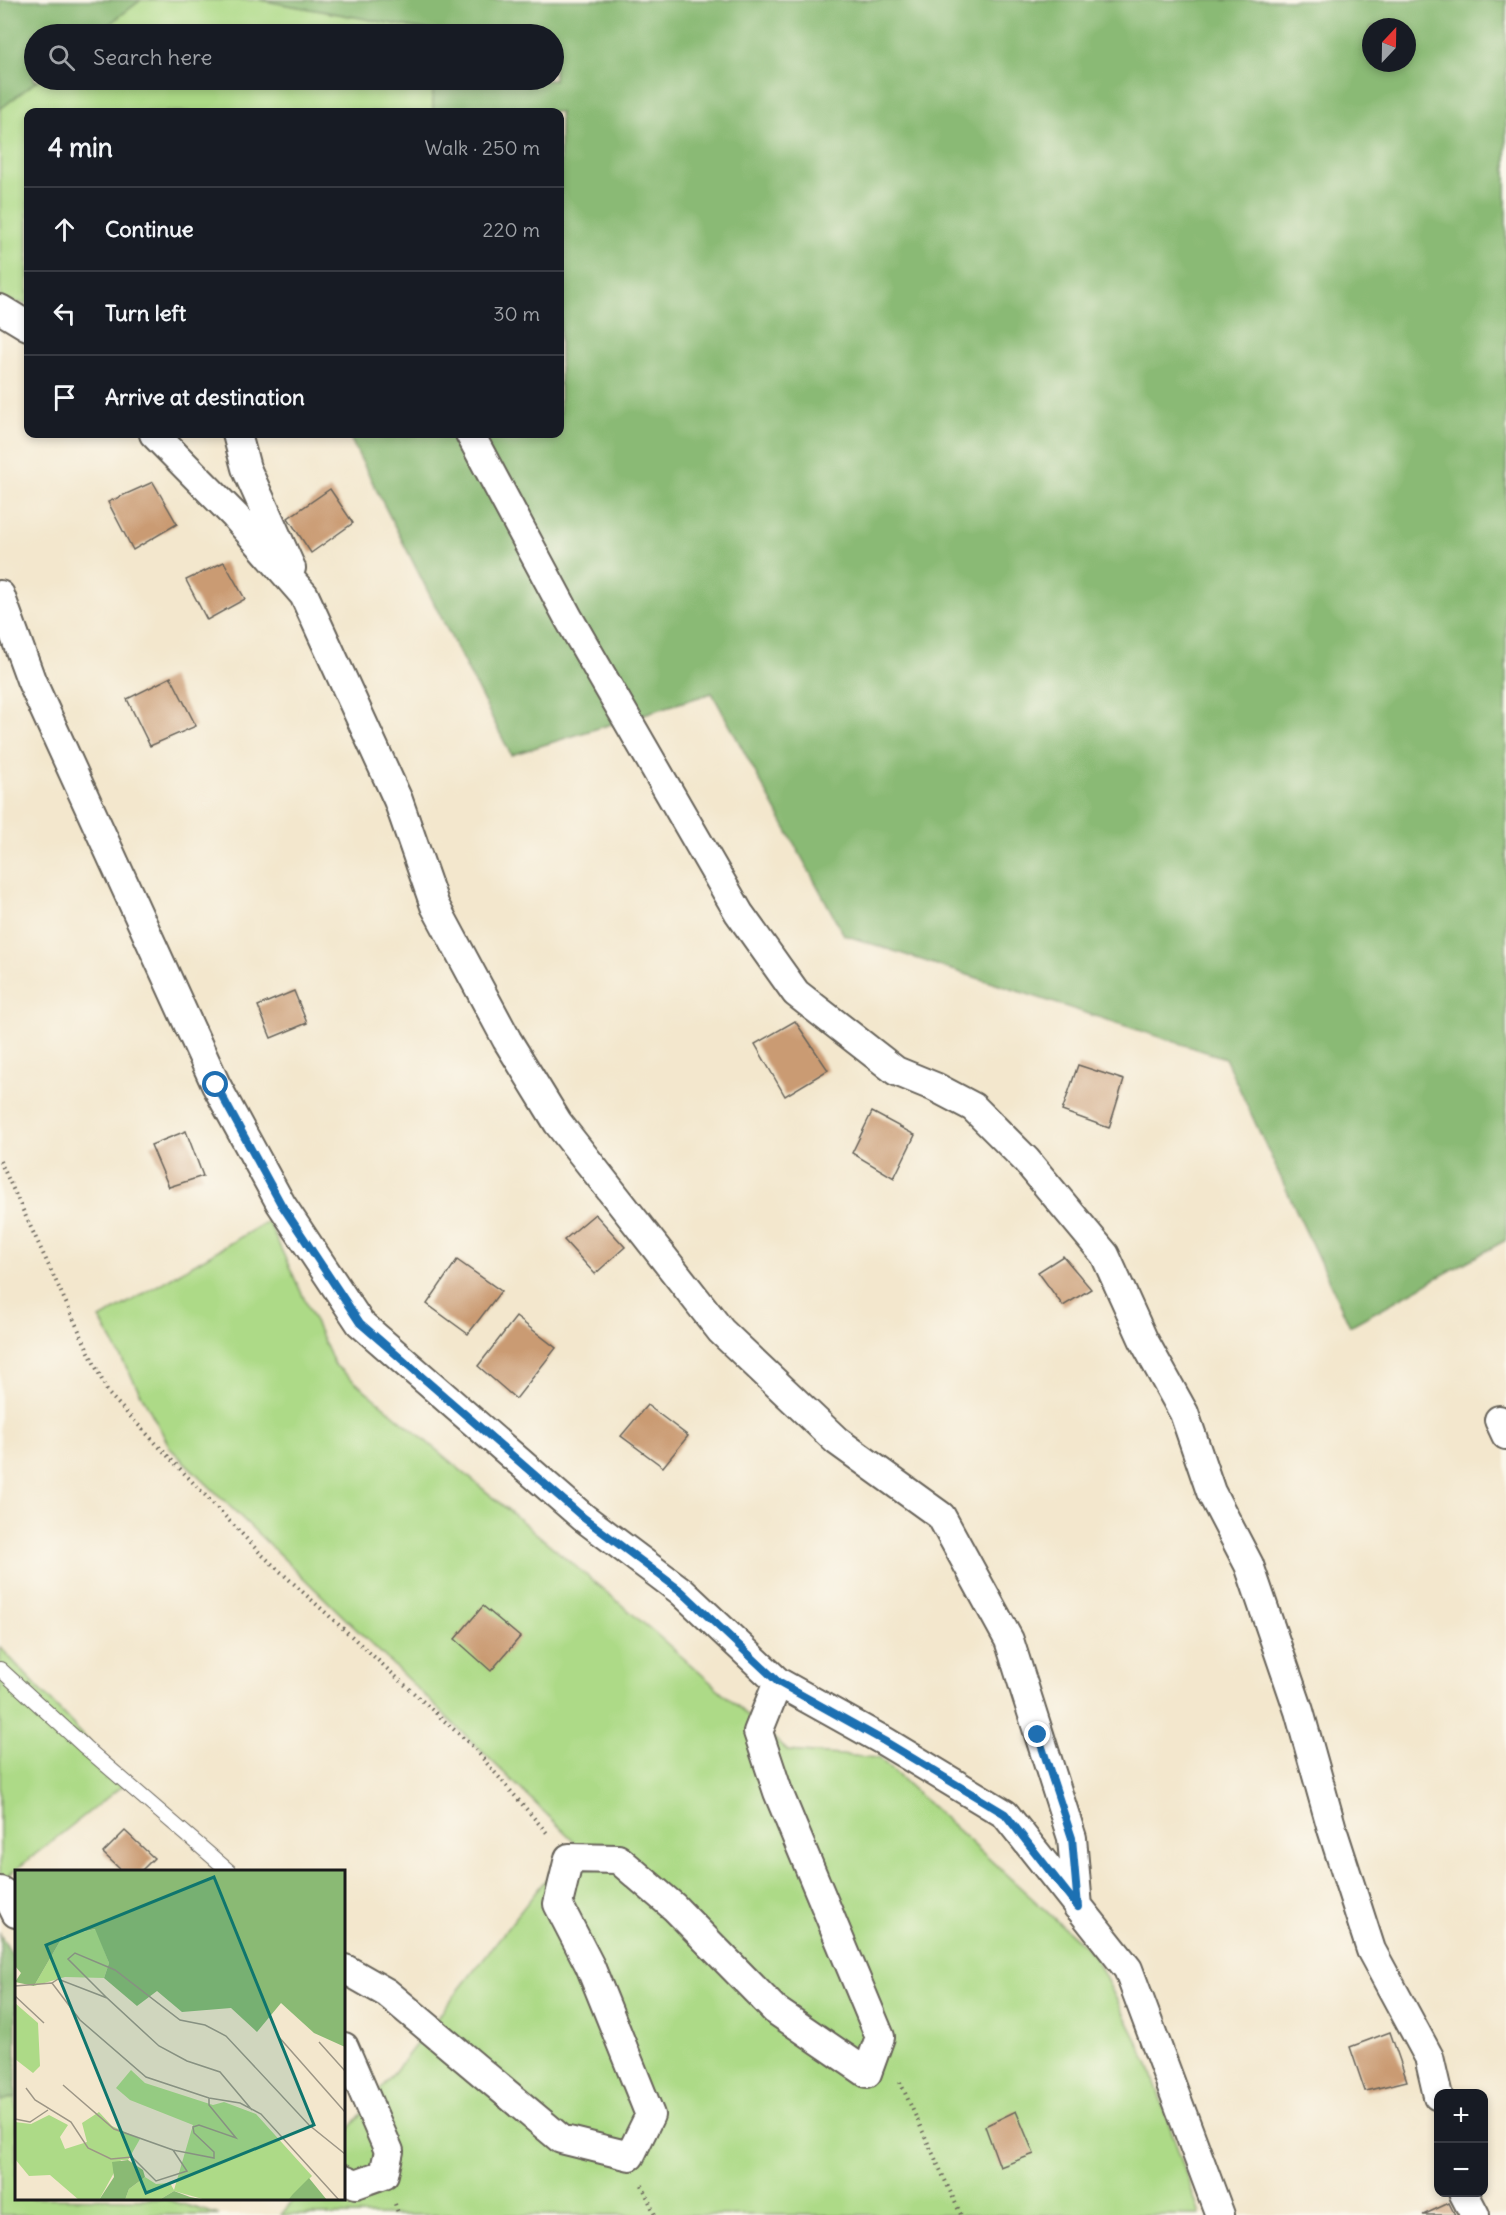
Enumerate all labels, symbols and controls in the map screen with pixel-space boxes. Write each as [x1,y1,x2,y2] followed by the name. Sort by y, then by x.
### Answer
[1362,18,1416,72] north arrow
[24,24,564,90] search box
[45,41,78,74] icon: search
[93,43,212,71] text: Search here
[48,131,113,164] text: 4 min
[425,135,540,160] text: Walk · 250 m
[48,213,81,246] icon: ahead
[105,215,194,243] text: Continue
[483,217,540,242] text: 220 m
[48,297,81,330] icon: left
[105,299,186,327] text: Turn left
[493,301,540,326] text: 30 m
[48,381,81,414] icon: arrive
[105,383,305,411] text: Arrive at destination
[202,1071,228,1097] route start
[1024,1721,1050,1747] route end
[15,1870,345,2200] inset map
[1434,2089,1488,2197] map controls
[1434,2089,1488,2143] button: +
[1434,2143,1488,2197] button: −

